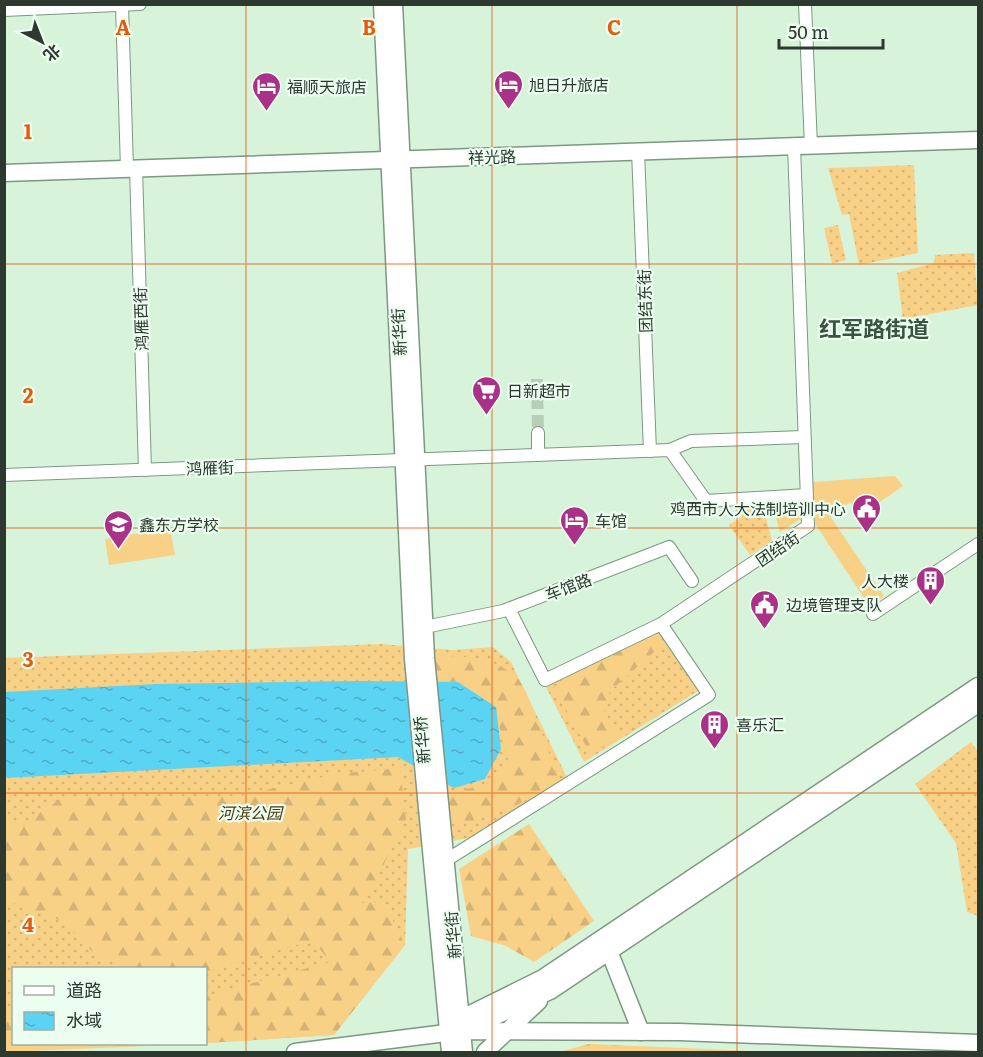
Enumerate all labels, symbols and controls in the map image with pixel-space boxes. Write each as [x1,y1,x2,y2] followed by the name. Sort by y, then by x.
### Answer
[115,11,131,41] text: A
[362,11,376,41] text: B
[607,11,621,41] text: C
[12,12,72,72] north arrow
[779,12,882,50] scale bar
[788,18,829,45] text: 50 m
[39,40,67,68] text: 北
[492,68,524,110] hotel icon: 旭日升旅店
[250,70,282,112] hotel icon: 福顺天旅店
[529,72,609,96] place label: 旭日升旅店
[287,74,367,98] place label: 福顺天旅店
[24,115,32,145] text: 1
[468,143,516,169] street label: 祥光路
[631,269,657,333] street label: 团结东街
[127,287,153,351] street label: 鸿雁西街
[385,307,411,357] street label: 新华街
[819,311,929,344] district label: 红军路街道
[470,374,502,416] supermarket icon: 日新超市
[507,378,571,402] place label: 日新超市
[23,379,34,409] text: 2
[186,454,234,480] street label: 鸿雁街
[851,492,883,534] public building icon: 鸡西市人大法制培训中心
[670,496,846,520] place label: 鸡西市人大法制培训中心
[558,504,590,546] hotel icon: 车馆
[102,508,134,550] school or university icon: 鑫东方学校
[595,508,627,532] place label: 车馆
[139,512,219,536] place label: 鑫东方学校
[750,525,804,571] street label: 团结街
[914,564,946,606] building icon: 人大楼
[541,566,595,606] street label: 车馆路
[861,568,909,592] place label: 人大楼
[749,588,781,630] public building icon: 边境管理支队
[786,592,882,616] place label: 边境管理支队
[22,643,34,673] text: 3
[699,708,731,750] building icon: 喜乐汇
[736,712,784,736] place label: 喜乐汇
[407,715,435,765] street label: 新华桥
[218,800,284,824] park label: 河滨公园
[22,908,34,938] text: 4
[438,910,466,960] street label: 新华街
[12,967,207,1045] legend
[66,976,102,1003] text: 道路
[66,1006,102,1033] text: 水域

